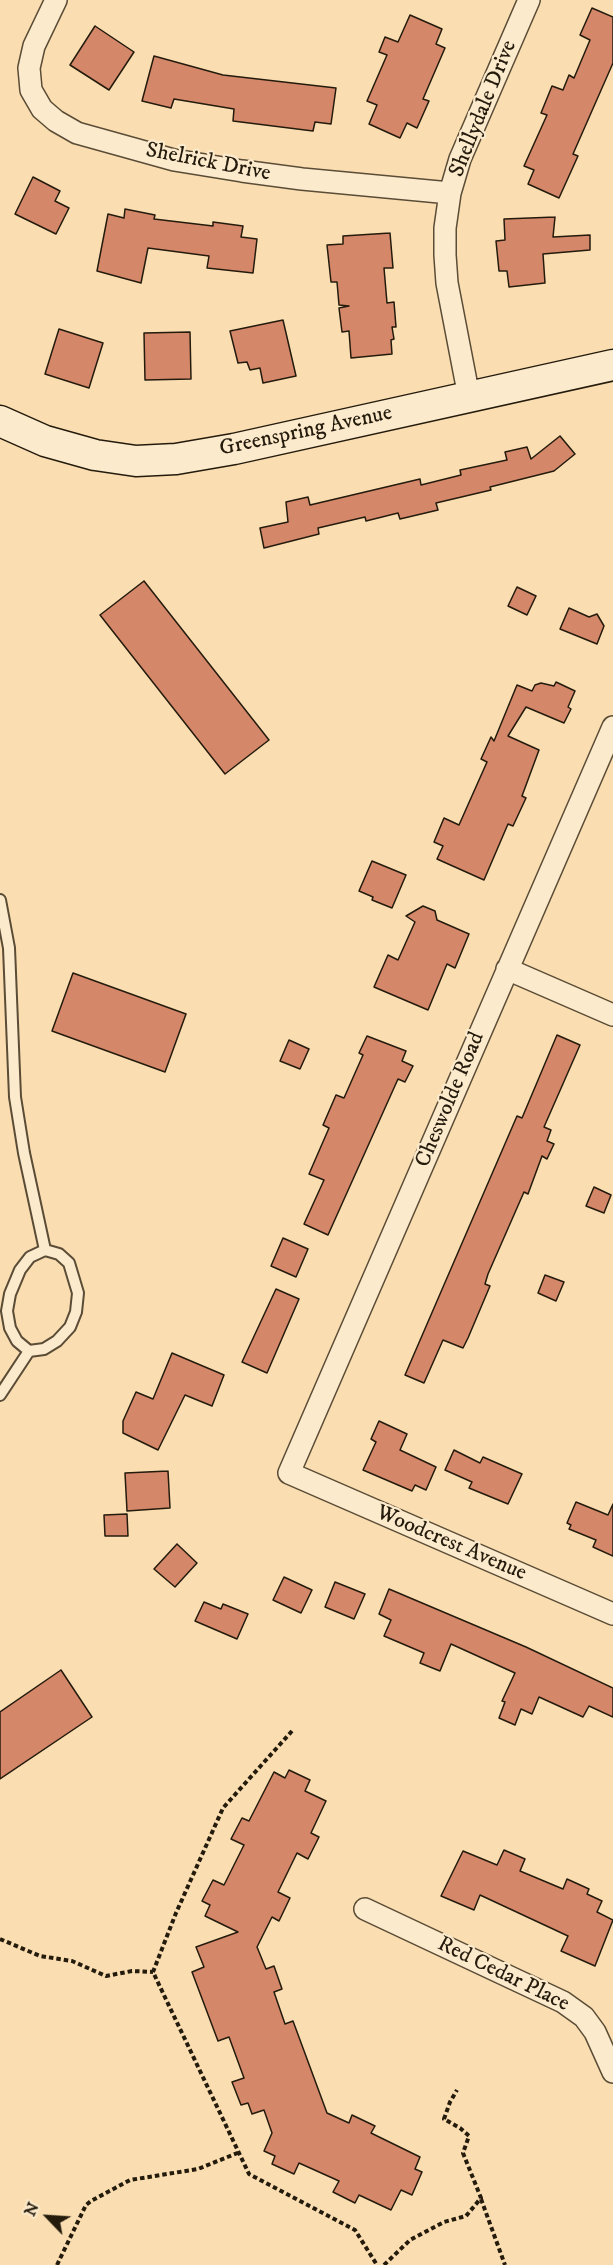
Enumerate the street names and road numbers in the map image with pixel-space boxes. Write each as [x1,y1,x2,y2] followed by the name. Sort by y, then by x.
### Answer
[445,37,523,181] street label: Shellydale Drive
[143,138,273,188] street label: Shelrick Drive
[217,401,395,463] street label: Greenspring Avenue
[411,1028,491,1172] street label: Cheswolde Road
[372,1500,530,1588] street label: Woodcrest Avenue
[433,1932,573,2018] street label: Red Cedar Place

